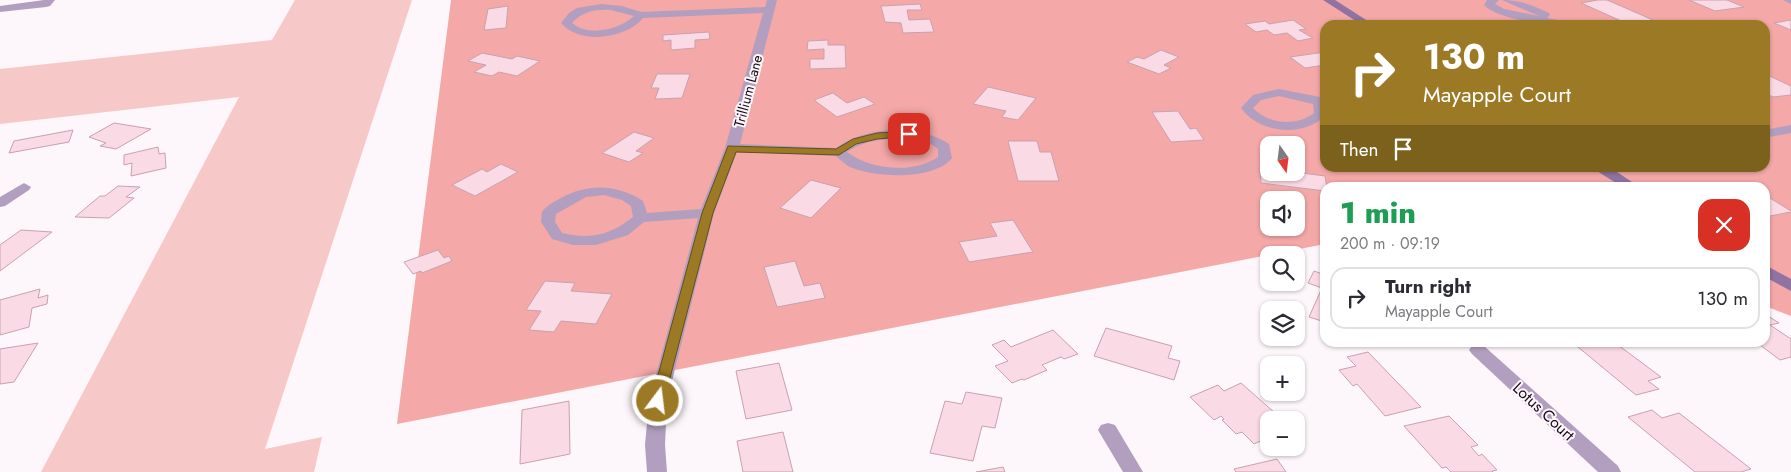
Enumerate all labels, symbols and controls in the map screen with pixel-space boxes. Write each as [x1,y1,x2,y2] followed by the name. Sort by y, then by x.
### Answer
[1423,32,1525,82] text: 130 m
[1340,40,1405,105] icon: right
[729,53,767,129] street label: Trillium Lane
[1423,78,1571,110] text: Mayapple Court
[888,113,930,155] pin
[895,120,923,148] icon: arrive
[1389,135,1417,163] icon: arrive
[1260,136,1305,181] north arrow
[1260,136,1305,456] map controls
[1340,136,1379,163] text: Then
[1260,191,1305,236] button: sound
[1340,191,1416,234] text: 1 min
[1698,199,1750,251] button: close
[1340,232,1440,255] text: 200 m · 09:19
[1260,246,1305,291] button: search
[1385,273,1471,300] text: Turn right
[1342,284,1370,312] icon: right
[1697,285,1748,312] text: 130 m
[1385,300,1493,323] text: Mayapple Court
[1260,301,1305,346] button: layers
[1260,356,1305,401] button: +
[631,374,683,426] position arrow
[1508,377,1580,446] street label: Lotus Court
[1260,411,1305,456] button: −

